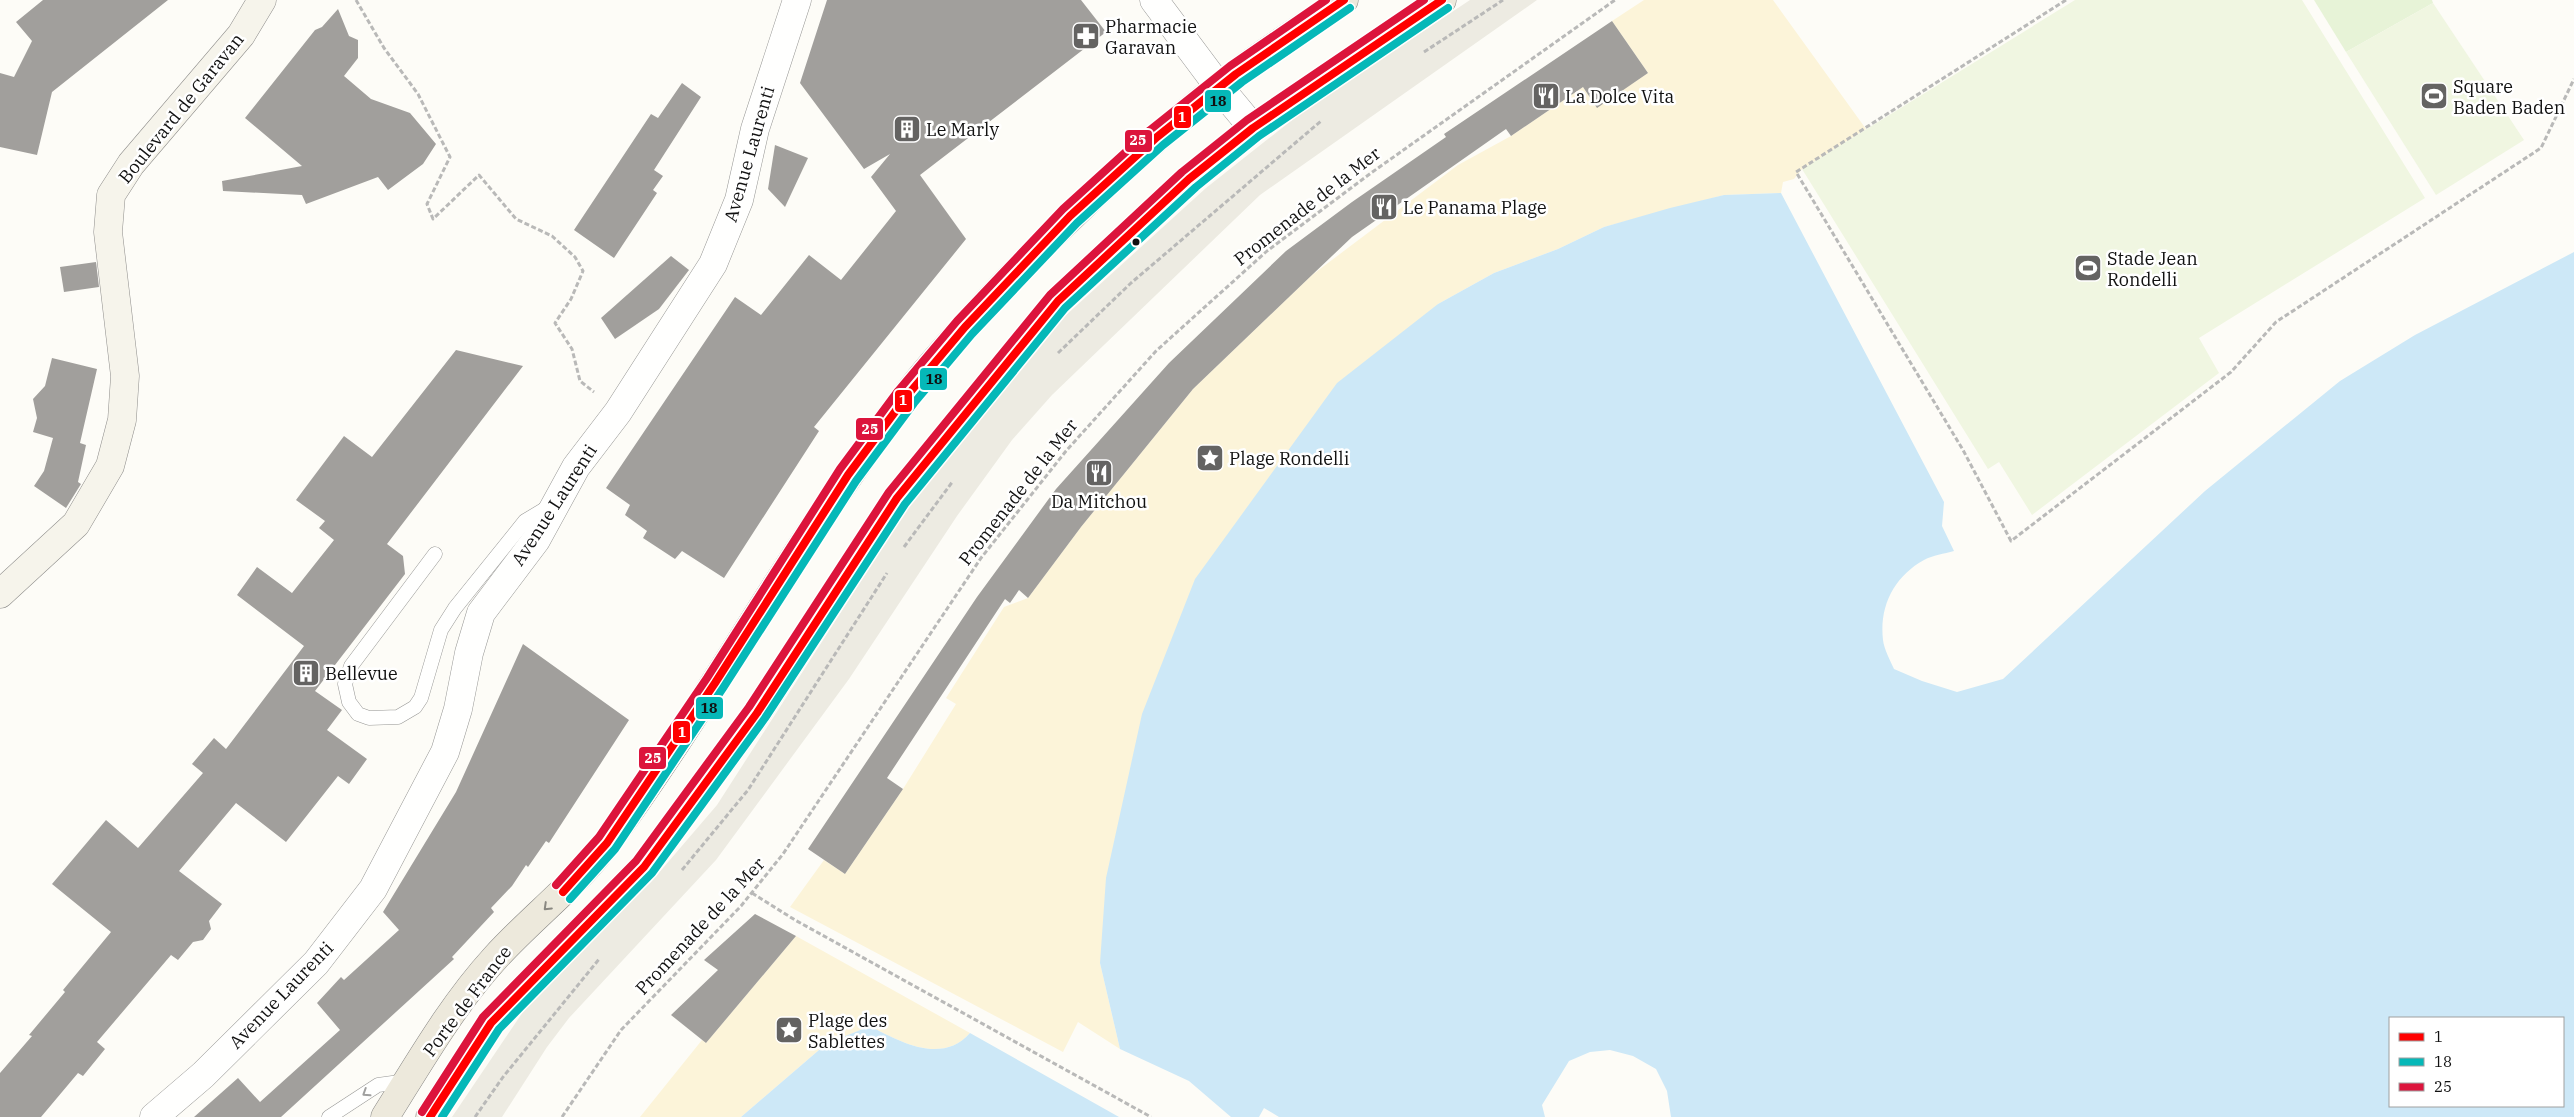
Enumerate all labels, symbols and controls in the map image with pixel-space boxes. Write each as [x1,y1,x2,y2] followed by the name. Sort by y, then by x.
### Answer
[1105,15,1197,59] place label: Pharmacie Garavan
[1071,21,1101,51] pharmacy icon: Pharmacie Garavan
[113,28,249,188] street label: Boulevard de Garavan
[2453,75,2565,119] place label: Square Baden Baden
[1531,81,1561,111] restaurant icon: La Dolce Vita
[2419,81,2449,111] sports icon: Square Baden Baden
[719,83,779,225] street label: Avenue Laurenti
[1565,85,1675,108] place label: La Dolce Vita
[1204,89,1232,113] line badge: 18
[1210,92,1226,110] text: 18
[1173,105,1192,129] line badge: 1
[1178,108,1186,126] text: 1
[892,114,922,144] building icon: Le Marly
[926,118,999,141] place label: Le Marly
[1124,129,1153,153] line badge: 25
[1130,131,1146,149] text: 25
[1229,142,1385,270] street label: Promenade de la Mer
[1369,192,1399,222] restaurant icon: Le Panama Plage
[1403,196,1547,219] place label: Le Panama Plage
[1131,237,1141,247] unlabelled marker
[2107,247,2198,291] place label: Stade Jean Rondelli
[2073,253,2103,283] sports icon: Stade Jean Rondelli
[919,367,948,391] line badge: 18
[926,370,942,388] text: 18
[894,389,913,413] line badge: 1
[899,391,907,409] text: 1
[954,414,1082,570] street label: Promenade de la Mer
[855,417,884,441] line badge: 25
[862,420,878,438] text: 25
[506,440,602,570] street label: Avenue Laurenti
[1195,443,1225,473] place icon: Plage Rondelli
[1229,447,1350,470] place label: Plage Rondelli
[1084,458,1114,488] restaurant icon: Da Mitchou
[1051,490,1147,513] place label: Da Mitchou
[291,658,321,688] building icon: Bellevue
[325,662,398,685] place label: Bellevue
[695,696,724,720] line badge: 18
[701,699,717,717] text: 18
[672,720,691,744] line badge: 1
[678,723,686,741] text: 1
[638,746,667,770] line badge: 25
[645,749,661,767] text: 25
[630,852,770,1000] street label: Promenade de la Mer
[544,901,553,910] one-way arrow
[224,936,338,1053] street label: Avenue Laurenti
[418,941,516,1061] street label: Porte de France
[808,1009,887,1053] place label: Plage des Sablettes
[774,1015,804,1045] place icon: Plage des Sablettes
[2389,1017,2564,1107] legend
[2434,1027,2443,1046] text: 1
[2434,1052,2452,1071] text: 18
[2434,1077,2452,1096] text: 25
[362,1087,371,1097] one-way arrow

